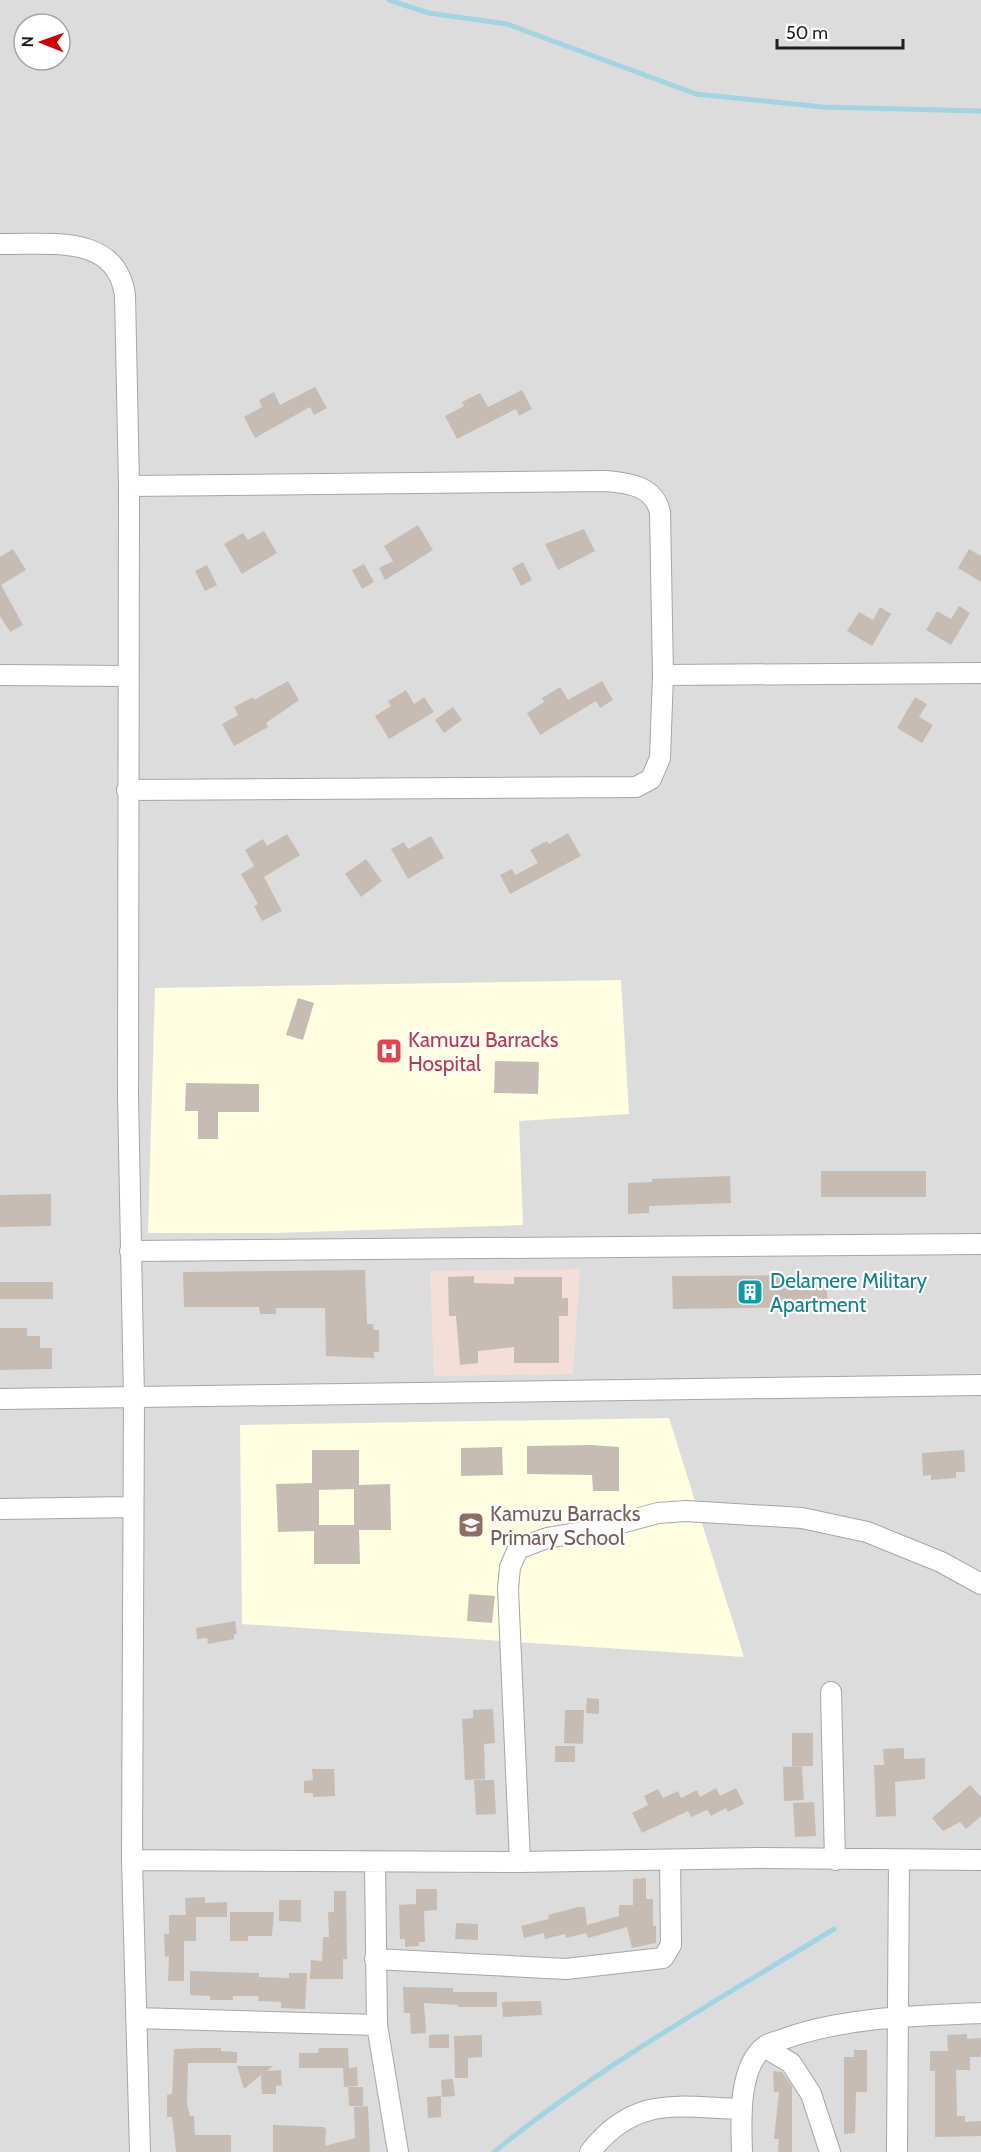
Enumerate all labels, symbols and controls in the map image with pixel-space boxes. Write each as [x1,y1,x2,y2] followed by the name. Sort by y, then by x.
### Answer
[12,12,72,72] north arrow
[777,12,903,50] scale bar
[786,22,828,44] text: 50 m
[18,36,37,48] text: N
[408,1027,559,1076] place label: Kamuzu Barracks Hospital
[374,1036,404,1066] hospital icon: Kamuzu Barracks Hospital
[770,1268,927,1317] place label: Delamere Military Apartment
[735,1277,765,1307] building icon: Delamere Military Apartment
[490,1501,641,1550] place label: Kamuzu Barracks Primary School
[456,1510,486,1540] school or university icon: Kamuzu Barracks Primary School

